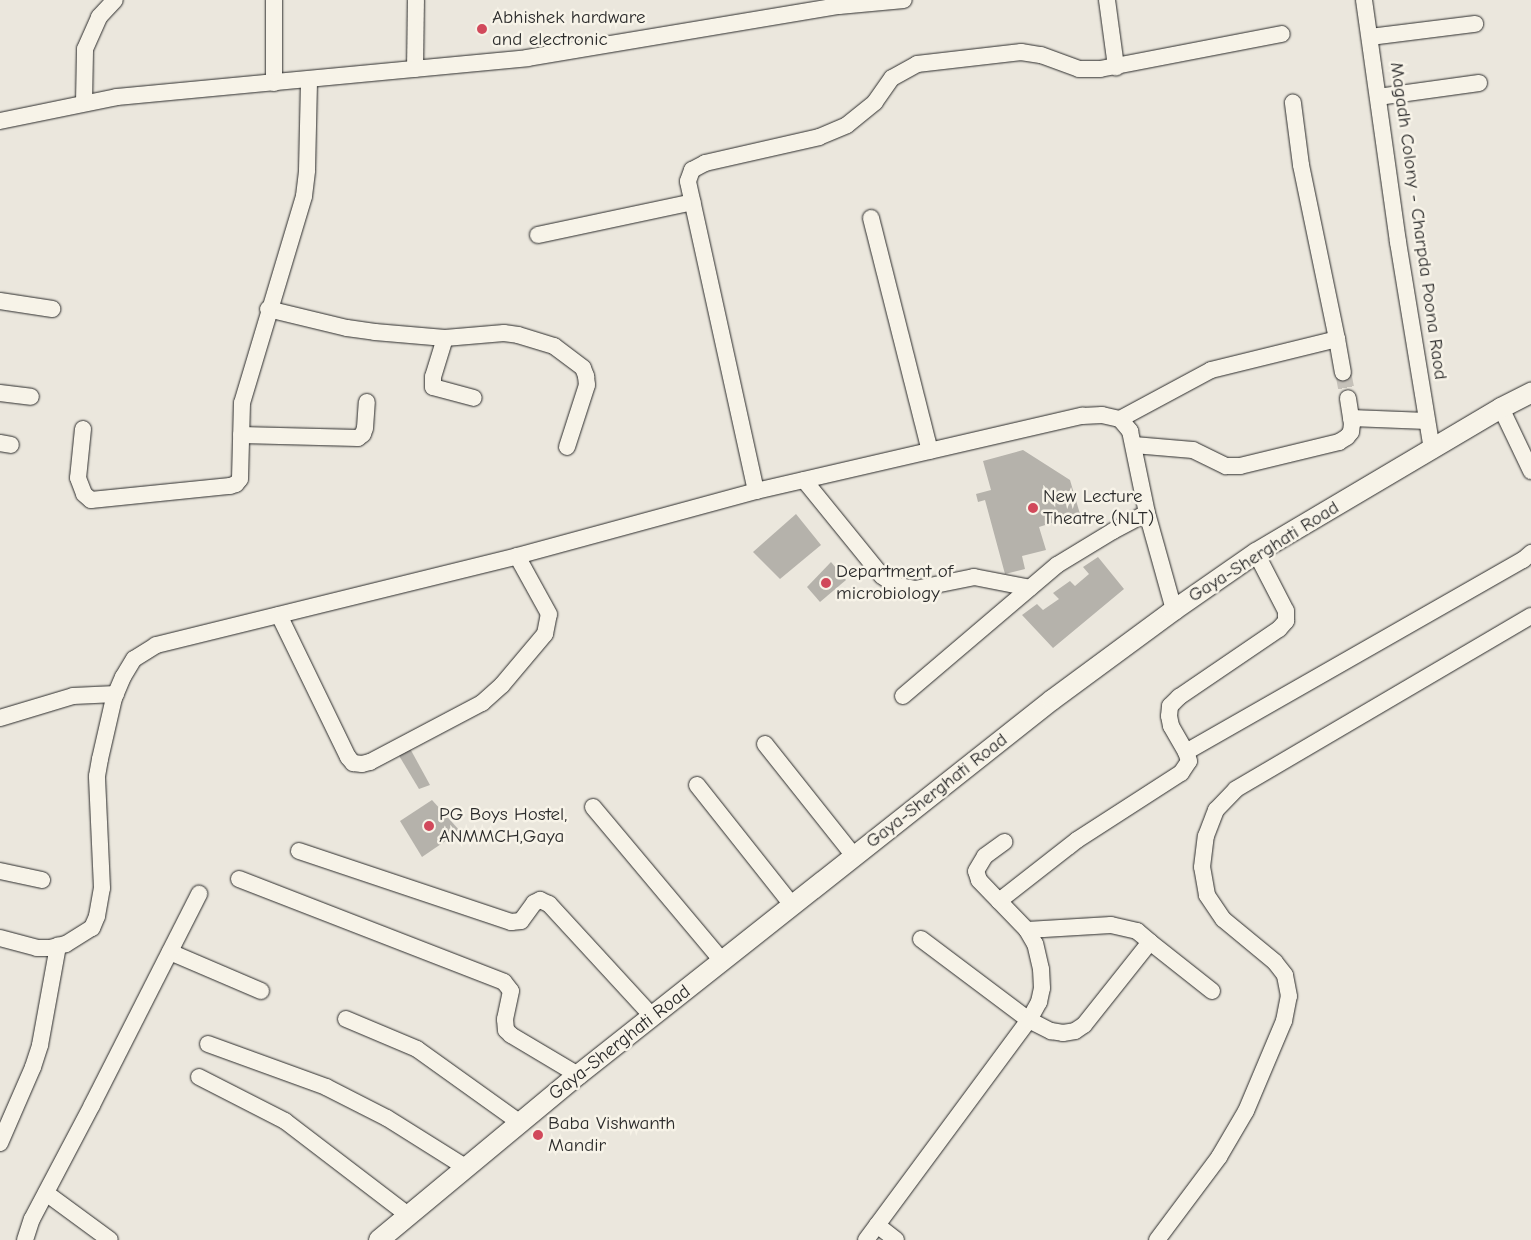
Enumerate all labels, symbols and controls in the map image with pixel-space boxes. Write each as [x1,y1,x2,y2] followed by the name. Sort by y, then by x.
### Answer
[492,7,645,51] place label: Abhishek hardware and electronic
[476,23,488,35] marker: Abhishek hardware and electronic
[1384,61,1452,381] street label: Magadh Colony - Charpda Poona Raod
[1043,486,1154,530] place label: New Lecture Theatre (NLT)
[1184,496,1344,608] street label: Gaya-Sherghati Road
[1027,502,1039,514] marker: New Lecture Theatre (NLT)
[836,561,953,605] place label: Department of microbiology
[820,577,832,589] marker: Department of microbiology
[862,729,1012,853] street label: Gaya-Sherghati Road
[439,804,567,848] place label: PG Boys Hostel, ANMMCH,Gaya
[423,820,435,832] marker: PG Boys Hostel, ANMMCH,Gaya
[545,981,695,1105] street label: Gaya-Sherghati Road
[548,1113,675,1157] place label: Baba Vishwanth Mandir
[532,1129,544,1141] marker: Baba Vishwanth Mandir

